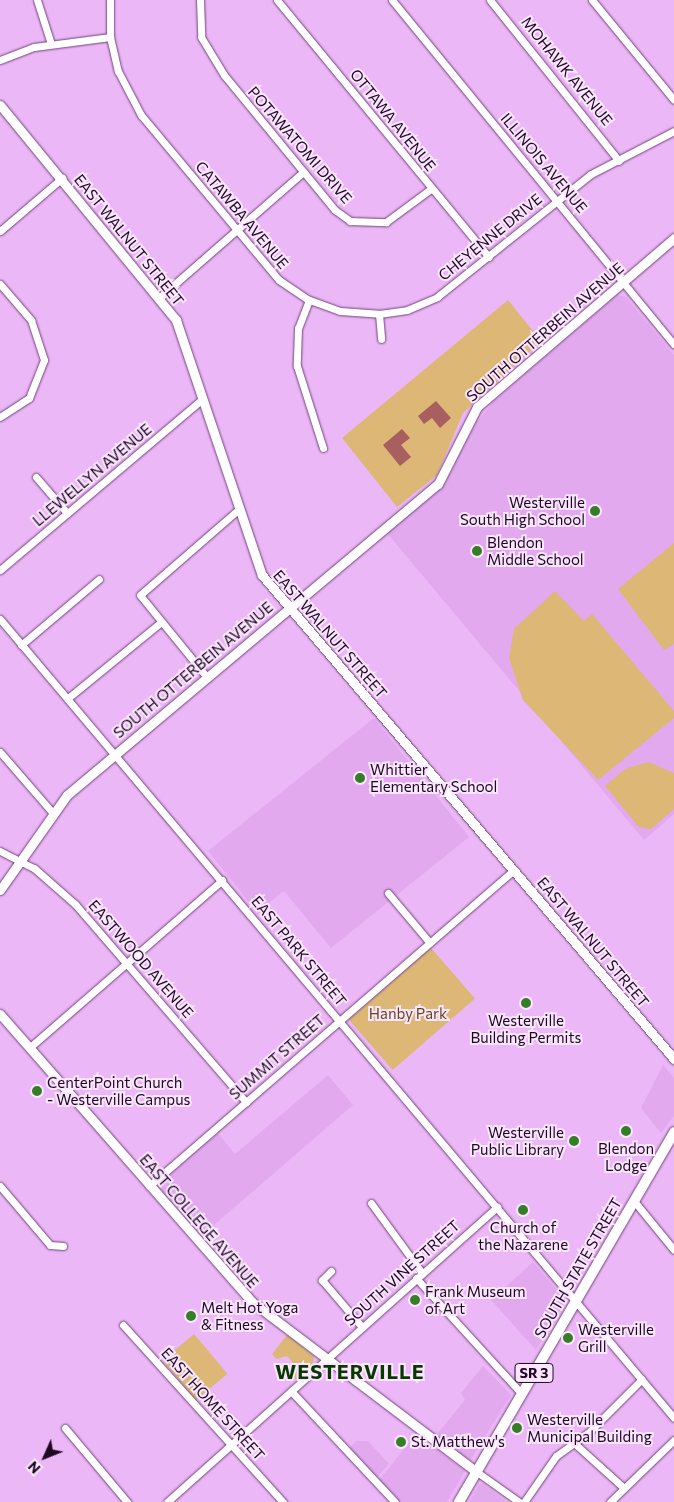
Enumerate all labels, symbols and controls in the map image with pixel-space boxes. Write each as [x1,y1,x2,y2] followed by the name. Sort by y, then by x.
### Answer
[518,13,616,129] street label: MOHAWK AVENUE
[346,65,440,175] street label: OTTAWA AVENUE
[244,83,356,207] street label: POTAWATOMI DRIVE
[497,109,591,217] street label: ILLINOIS AVENUE
[192,158,292,272] street label: CATAWBA AVENUE
[70,171,188,309] street label: EAST WALNUT STREET
[435,190,545,284] street label: CHEYENNE DRIVE
[463,259,627,405] street label: SOUTH OTTERBEIN AVENUE
[29,420,155,530] street label: LLEWELLYN AVENUE
[460,493,585,528] place label: Westerville South High School
[589,505,601,517] marker: Westerville South High School
[487,533,584,568] place label: Blendon Middle School
[471,545,483,557] marker: Blendon Middle School
[269,566,391,702] street label: EAST WALNUT STREET
[110,598,276,742] street label: SOUTH OTTERBEIN AVENUE
[370,760,497,795] place label: Whittier Elementary School
[354,772,366,784] marker: Whittier Elementary School
[533,873,653,1011] street label: EAST WALNUT STREET
[248,892,350,1010] street label: EAST PARK STREET
[85,896,197,1022] street label: EASTWOOD AVENUE
[520,997,532,1009] marker: Westerville Building Permits
[369,1005,447,1023] park label: Hanby Park
[226,1011,328,1103] street label: SUMMIT STREET
[471,1011,581,1046] place label: Westerville Building Permits
[47,1073,190,1108] place label: CenterPoint Church - Westerville Campus
[31,1085,43,1097] marker: CenterPoint Church - Westerville Campus
[471,1123,564,1158] place label: Westerville Public Library
[620,1125,632,1137] marker: Blendon Lodge
[568,1135,580,1147] marker: Westerville Public Library
[598,1139,654,1174] place label: Blendon Lodge
[136,1150,262,1292] street label: EAST COLLEGE AVENUE
[531,1195,625,1341] street label: SOUTH STATE STREET
[517,1204,529,1216] marker: Church of the Nazarene
[341,1216,463,1330] street label: SOUTH VINE STREET
[478,1218,568,1253] place label: Church of the Nazarene
[425,1282,526,1317] place label: Frank Museum of Art
[409,1294,421,1306] marker: Frank Museum of Art
[201,1298,298,1333] place label: Melt Hot Yoga & Fitness
[185,1310,197,1322] marker: Melt Hot Yoga & Fitness
[578,1320,654,1355] place label: Westerville Grill
[562,1332,574,1344] marker: Westerville Grill
[158,1344,268,1464] street label: EAST HOME STREET
[274,1359,426,1383] district label: WESTERVILLE
[514,1362,554,1385] road number: SR 3
[527,1410,652,1445] place label: Westerville Municipal Building
[511,1422,523,1434] marker: Westerville Municipal Building
[20,1432,70,1482] north arrow
[411,1433,505,1451] place label: St. Matthew's
[395,1436,407,1448] marker: St. Matthew's
[24,1458,44,1477] text: N

